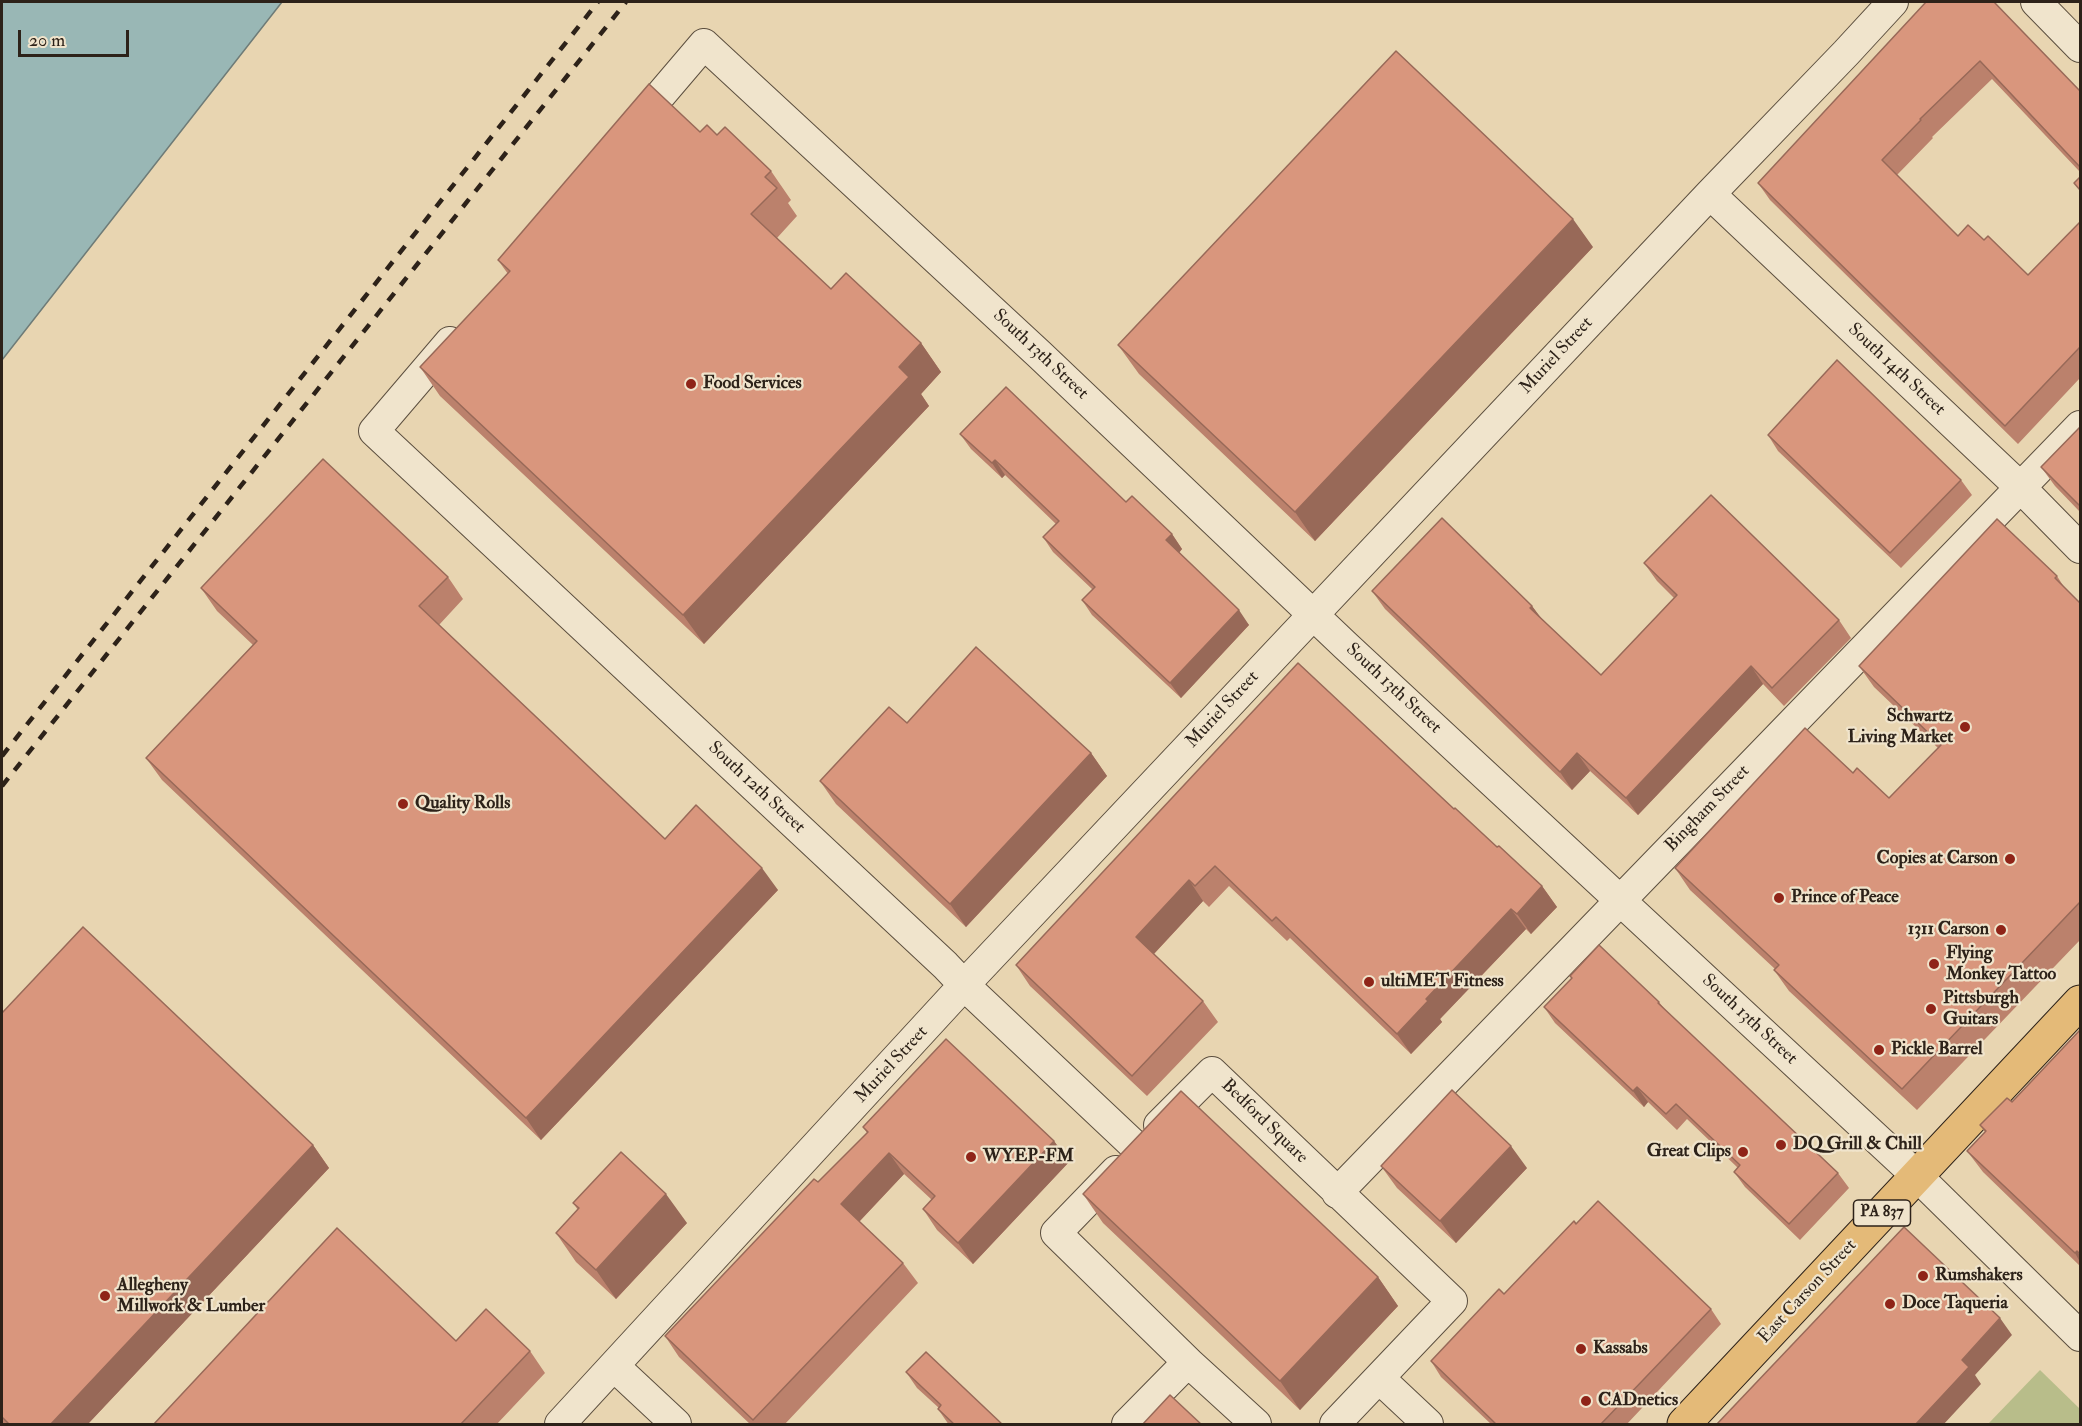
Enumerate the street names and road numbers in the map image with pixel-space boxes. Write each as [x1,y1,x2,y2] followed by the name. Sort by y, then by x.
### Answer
[988,305,1092,405] street label: South 13th Street
[1516,313,1598,399] street label: Muriel Street
[1843,319,1949,421] street label: South 14th Street
[1341,639,1445,739] street label: South 13th Street
[1182,667,1264,753] street label: Muriel Street
[703,737,809,839] street label: South 12th Street
[1661,761,1755,857] street label: Bingham Street
[1697,970,1801,1070] street label: South 13th Street
[851,1022,933,1108] street label: Muriel Street
[1216,1075,1312,1169] street label: Bedford Square
[1854,1200,1910,1226] road number: PA 837
[1754,1235,1862,1349] street label: East Carson Street

